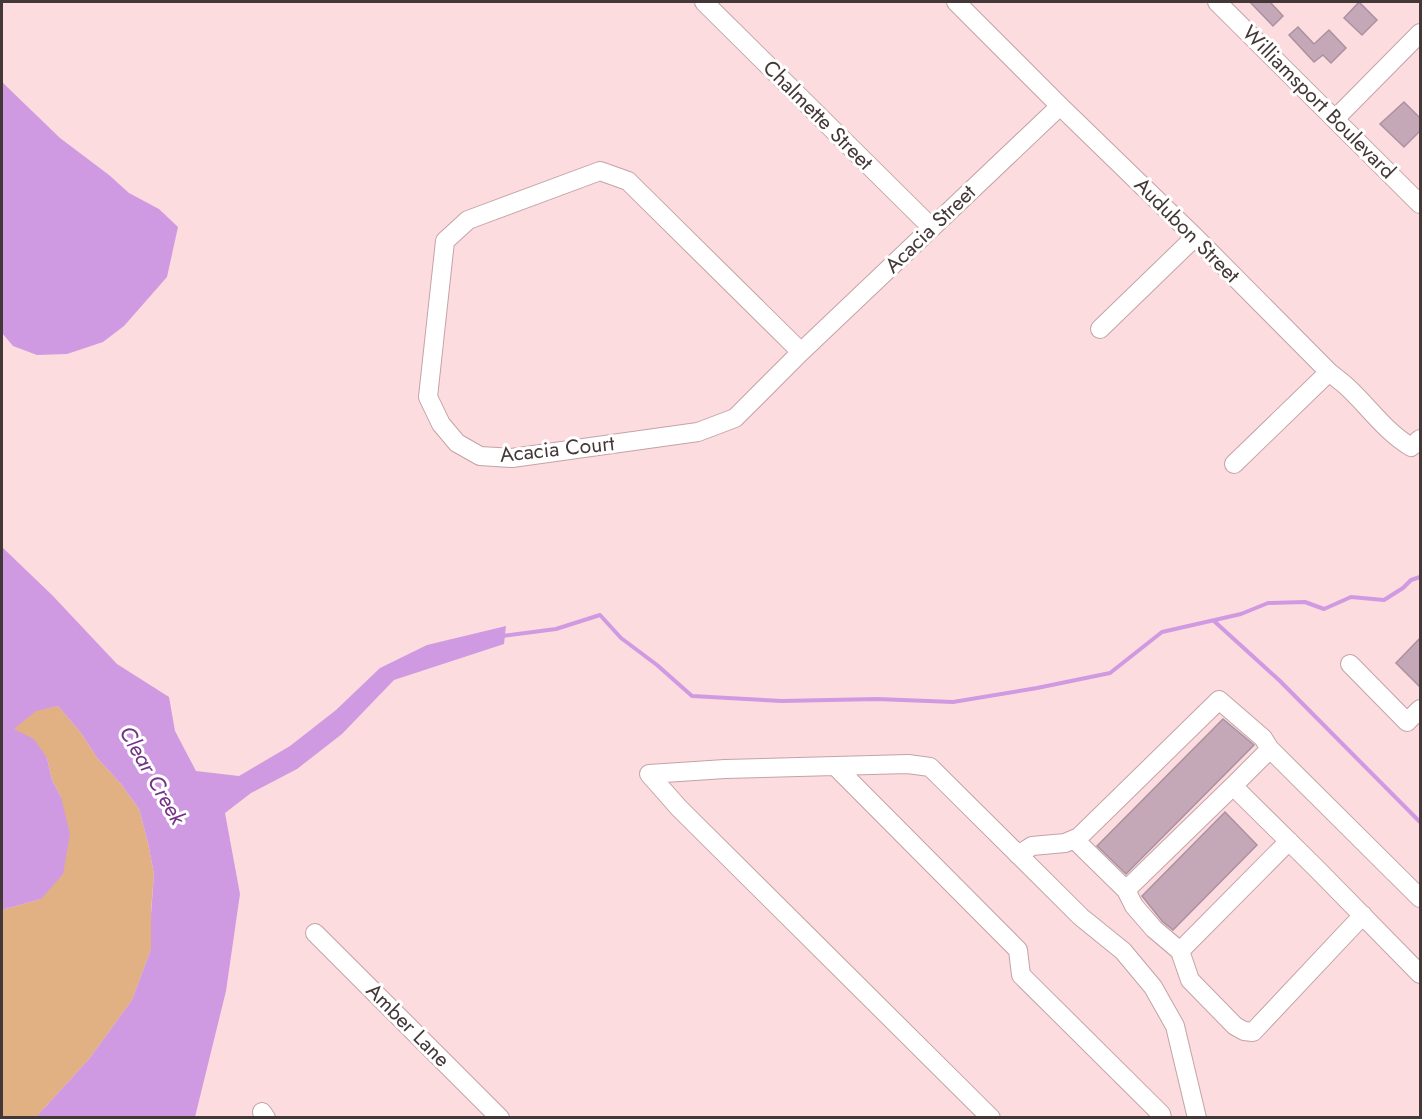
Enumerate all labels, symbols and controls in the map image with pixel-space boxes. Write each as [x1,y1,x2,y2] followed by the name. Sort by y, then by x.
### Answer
[1235,18,1403,186] street label: Williamsport Boulevard
[756,53,880,177] street label: Chalmette Street
[1127,170,1247,290] street label: Audubon Street
[878,178,982,280] street label: Acacia Street
[498,428,616,470] street label: Acacia Court
[112,720,195,832] water label: Clear Creek
[359,976,457,1074] street label: Amber Lane

